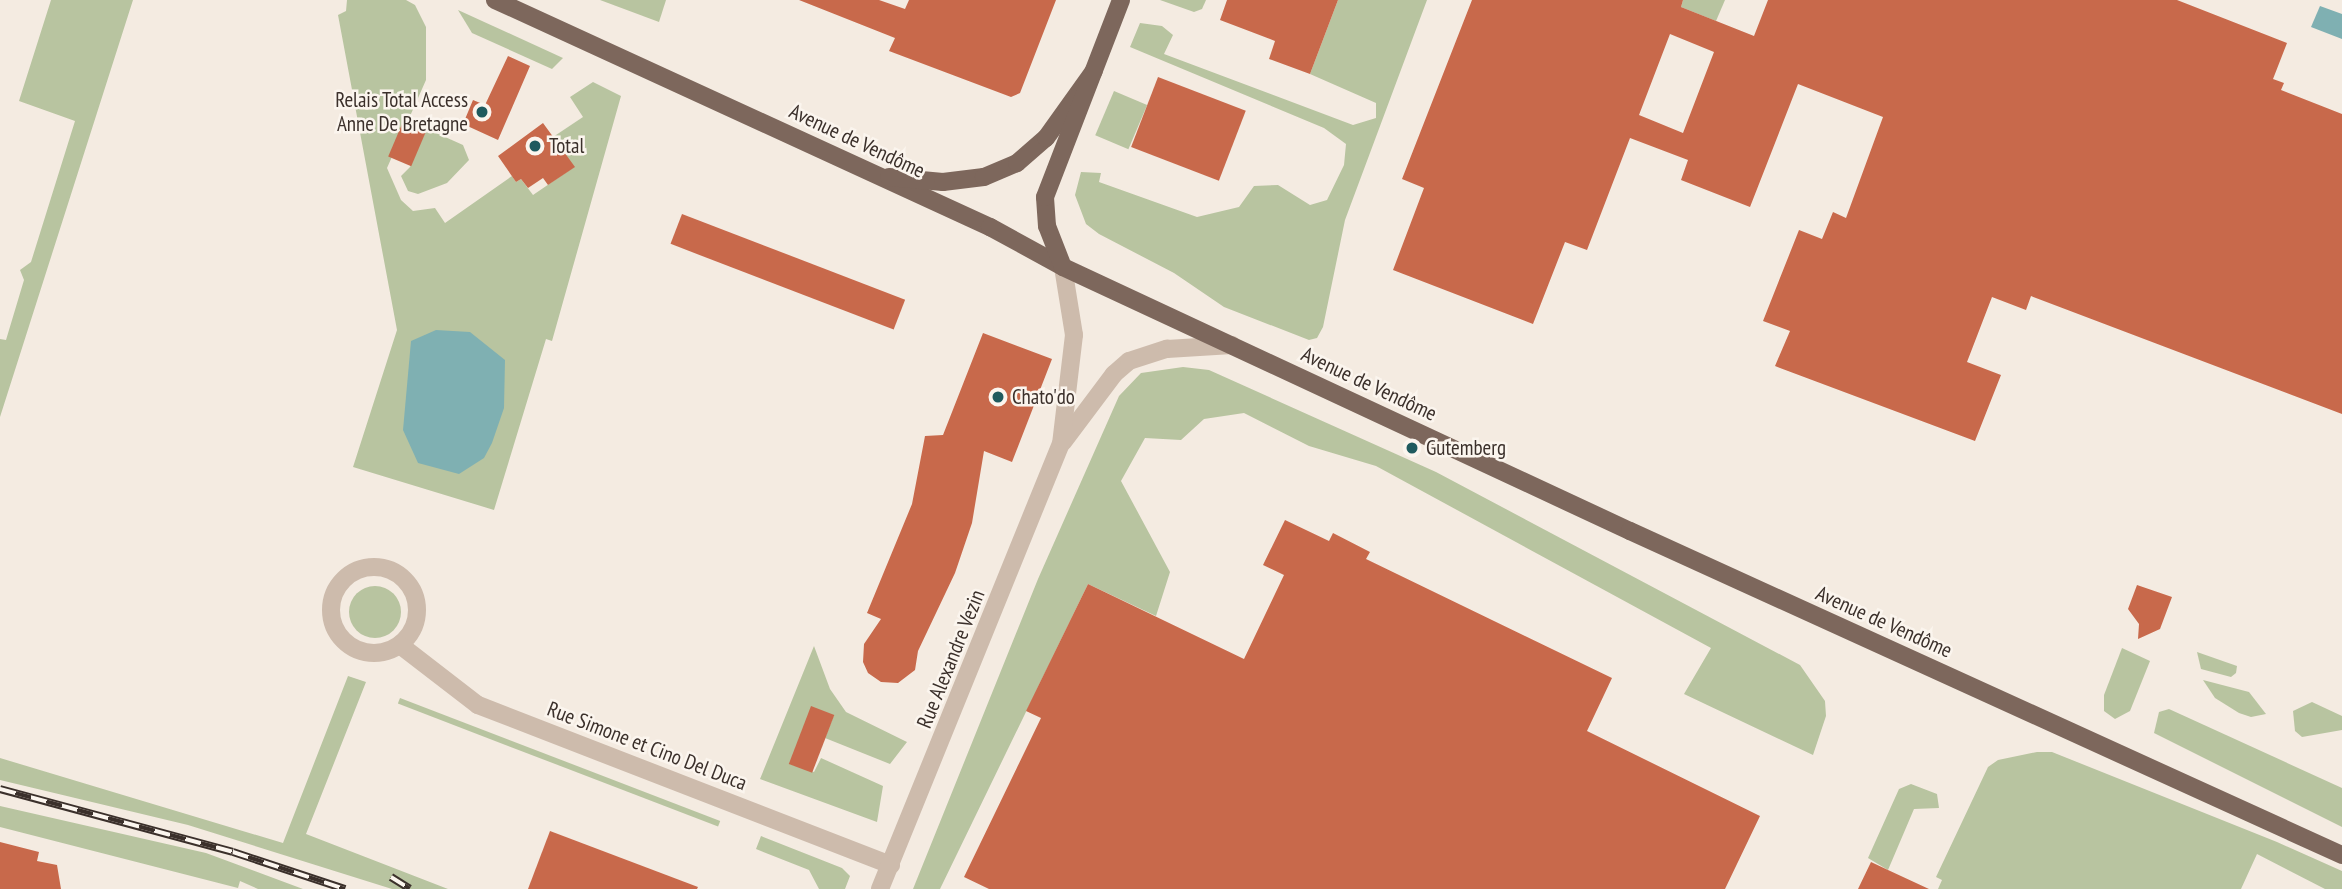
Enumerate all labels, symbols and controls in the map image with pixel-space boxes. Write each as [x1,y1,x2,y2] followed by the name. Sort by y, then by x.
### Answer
[334,87,468,137] place label: Relais Total Access Anne De Bretagne
[785,99,929,183] street label: Avenue de Vendôme
[474,104,490,120] marker: Relais Total Access Anne De Bretagne
[549,133,584,159] place label: Total
[527,138,543,154] marker: Total
[1297,342,1441,426] street label: Avenue de Vendôme
[1012,384,1075,410] place label: Chato'do
[990,389,1006,405] marker: Chato'do
[1426,435,1506,461] place label: Gutemberg
[1404,440,1420,456] marker: Gutemberg
[1812,581,1956,663] street label: Avenue de Vendôme
[912,586,990,732] street label: Rue Alexandre Vezin
[544,696,750,796] street label: Rue Simone et Cino Del Duca

